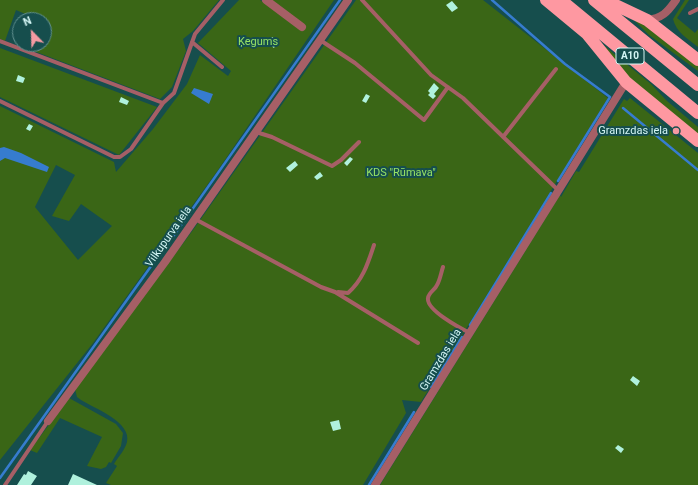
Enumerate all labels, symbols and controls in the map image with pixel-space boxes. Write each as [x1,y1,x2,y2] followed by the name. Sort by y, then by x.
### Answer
[12,12,52,52] north arrow
[21,14,34,29] text: N
[238,35,278,49] park label: Ķegums
[616,48,644,64] road number: A10
[598,124,668,138] place label: Gramzdas iela
[671,126,681,136] marker: Gramzdas iela
[366,166,436,180] park label: KDS "Rūmava"
[143,204,195,270] street label: Vilkupurva iela
[417,327,465,393] street label: Gramzdas iela

